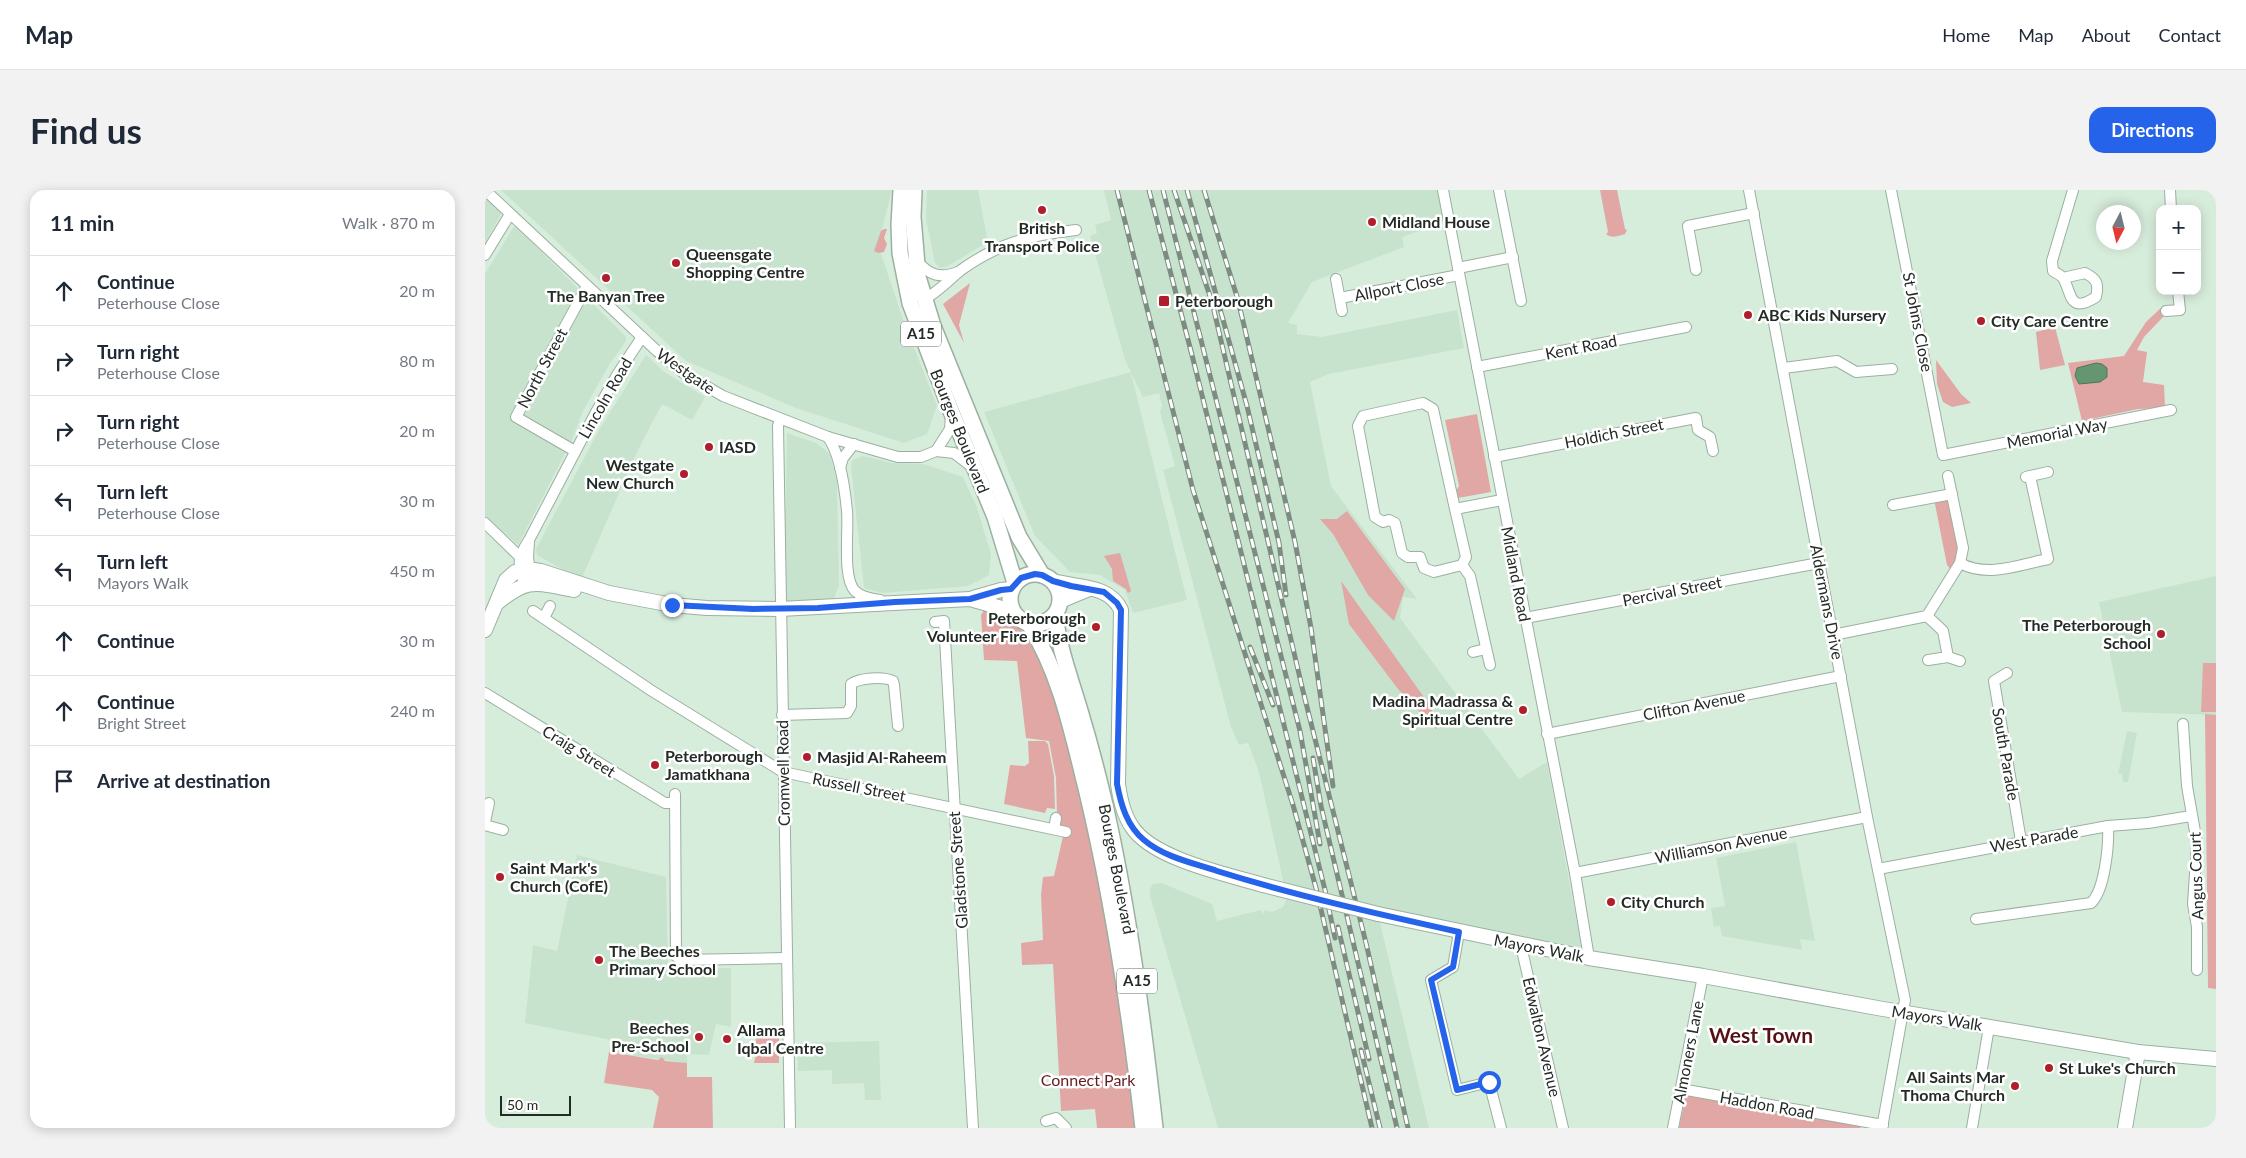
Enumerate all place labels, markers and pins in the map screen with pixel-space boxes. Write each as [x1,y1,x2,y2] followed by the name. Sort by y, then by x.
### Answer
[1036,204,1048,216] marker: British Transport Police
[1382,212,1491,231] place label: Midland House
[1366,216,1378,228] marker: Midland House
[985,218,1100,255] place label: British Transport Police
[686,244,805,281] place label: Queensgate Shopping Centre
[670,257,682,269] marker: Queensgate Shopping Centre
[600,272,612,284] marker: The Banyan Tree
[547,286,665,305] place label: The Banyan Tree
[1175,291,1273,310] place label: Peterborough
[1157,294,1171,308] marker: Peterborough
[1757,305,1887,324] place label: ABC Kids Nursery
[1742,309,1754,321] marker: ABC Kids Nursery
[1991,311,2109,330] place label: City Care Centre
[1975,315,1987,327] marker: City Care Centre
[719,437,756,456] place label: IASD
[703,441,715,453] marker: IASD
[586,455,674,492] place label: Westgate New Church
[678,468,690,480] marker: Westgate New Church
[926,608,1086,645] place label: Peterborough Volunteer Fire Brigade
[2022,615,2151,652] place label: The Peterborough School
[1090,621,1102,633] marker: Peterborough Volunteer Fire Brigade
[2155,628,2167,640] marker: The Peterborough School
[1372,691,1513,728] place label: Madina Madrassa & Spiritual Centre
[1517,704,1529,716] marker: Madina Madrassa & Spiritual Centre
[665,746,763,783] place label: Peterborough Jamatkhana
[817,747,946,766] place label: Masjid Al-Raheem
[801,751,813,763] marker: Masjid Al-Raheem
[649,759,661,771] marker: Peterborough Jamatkhana
[510,858,608,895] place label: Saint Mark's Church (CofE)
[494,871,506,883] marker: Saint Mark's Church (CofE)
[1621,892,1705,911] place label: City Church
[1605,896,1617,908] marker: City Church
[609,941,716,978] place label: The Beeches Primary School
[593,954,605,966] marker: The Beeches Primary School
[611,1018,689,1055] place label: Beeches Pre-School
[736,1020,824,1057] place label: Allama Iqbal Centre
[693,1031,705,1043] marker: Beeches Pre-School
[721,1033,733,1045] marker: Allama Iqbal Centre
[2059,1058,2176,1077] place label: St Luke's Church
[2043,1062,2055,1074] marker: St Luke's Church
[1901,1067,2005,1104] place label: All Saints Mar Thoma Church
[2009,1080,2021,1092] marker: All Saints Mar Thoma Church

